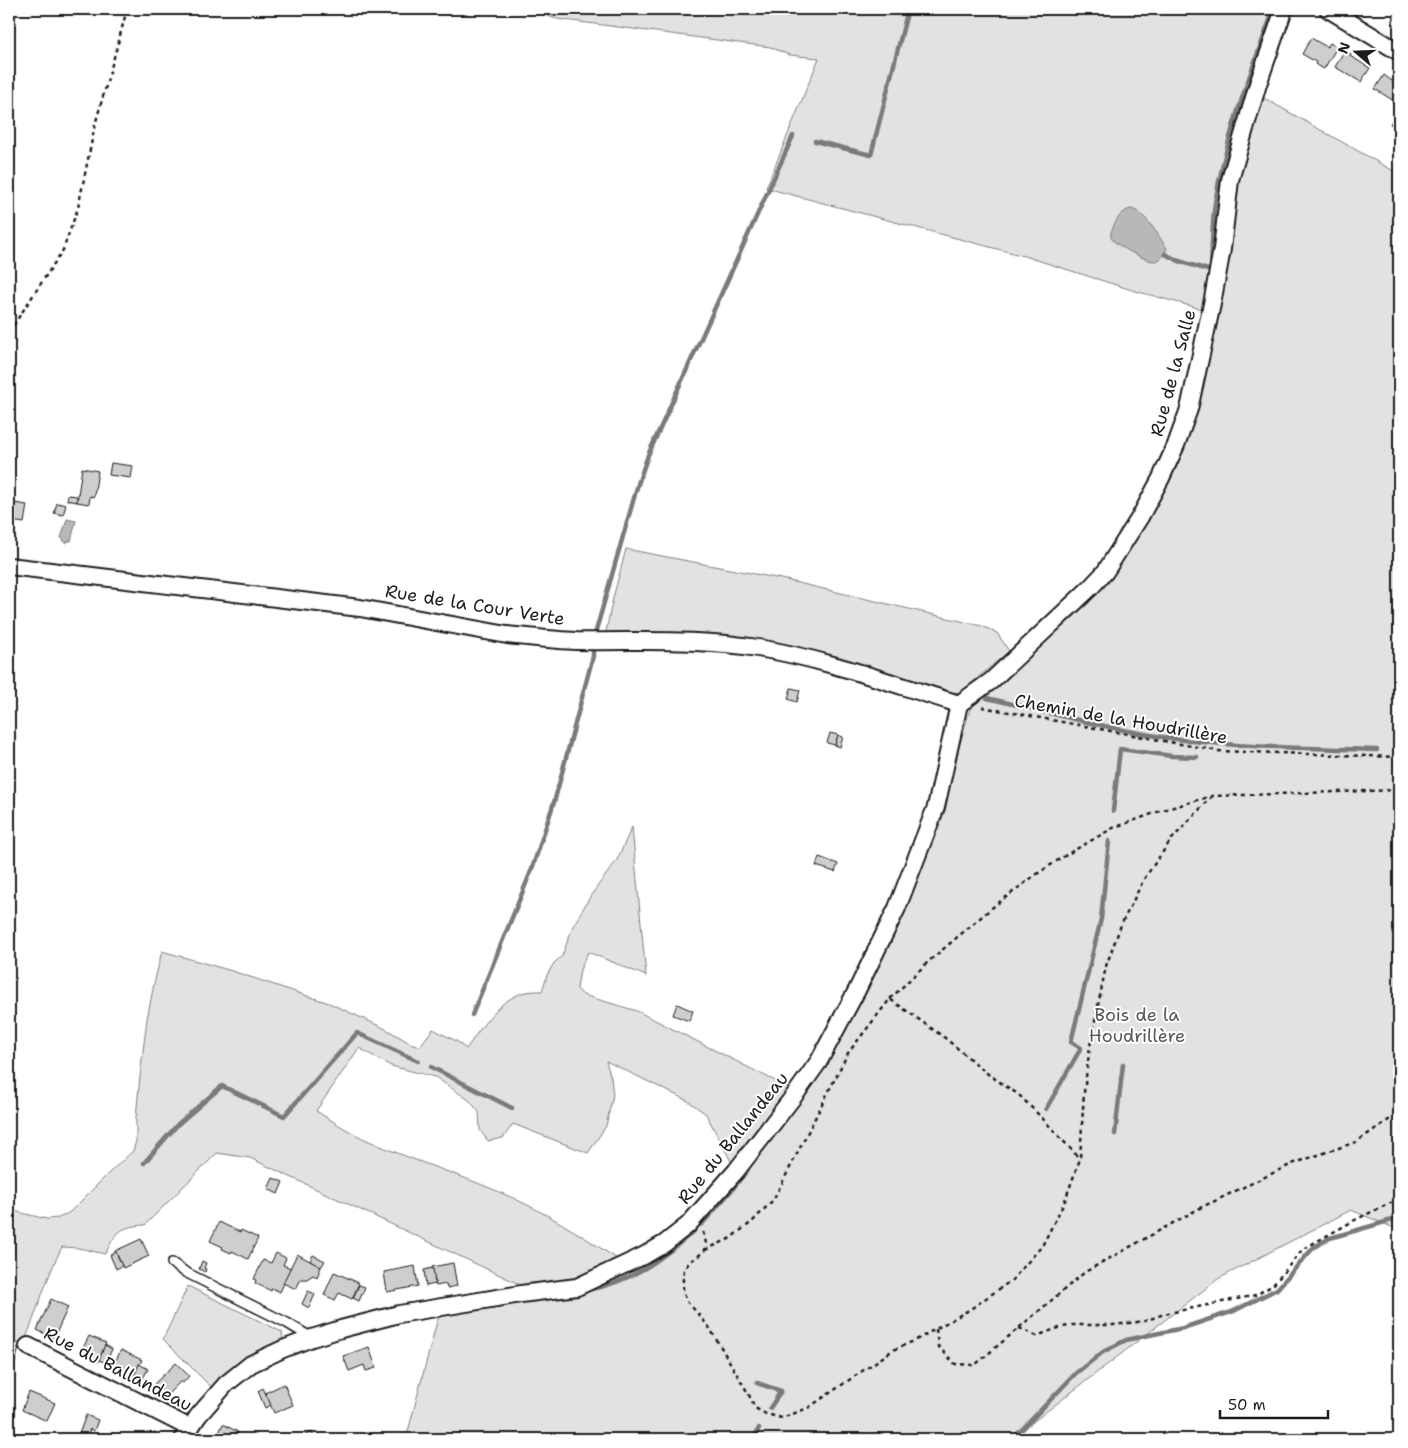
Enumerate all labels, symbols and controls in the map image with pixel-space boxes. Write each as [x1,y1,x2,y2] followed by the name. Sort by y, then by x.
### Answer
[1330,28,1380,78] north arrow
[1333,40,1354,56] text: N
[1145,307,1201,439] street label: Rue de la Salle
[384,579,566,631] street label: Rue de la Cour Verte
[1013,688,1229,750] street label: Chemin de la Houdrillère
[1089,1003,1185,1048] park label: Bois de la Houdrillère
[672,1067,794,1209] street label: Rue du Ballandeau
[40,1321,196,1417] street label: Rue du Ballandeau
[1220,1388,1328,1420] scale bar
[1228,1395,1266,1415] text: 50 m

